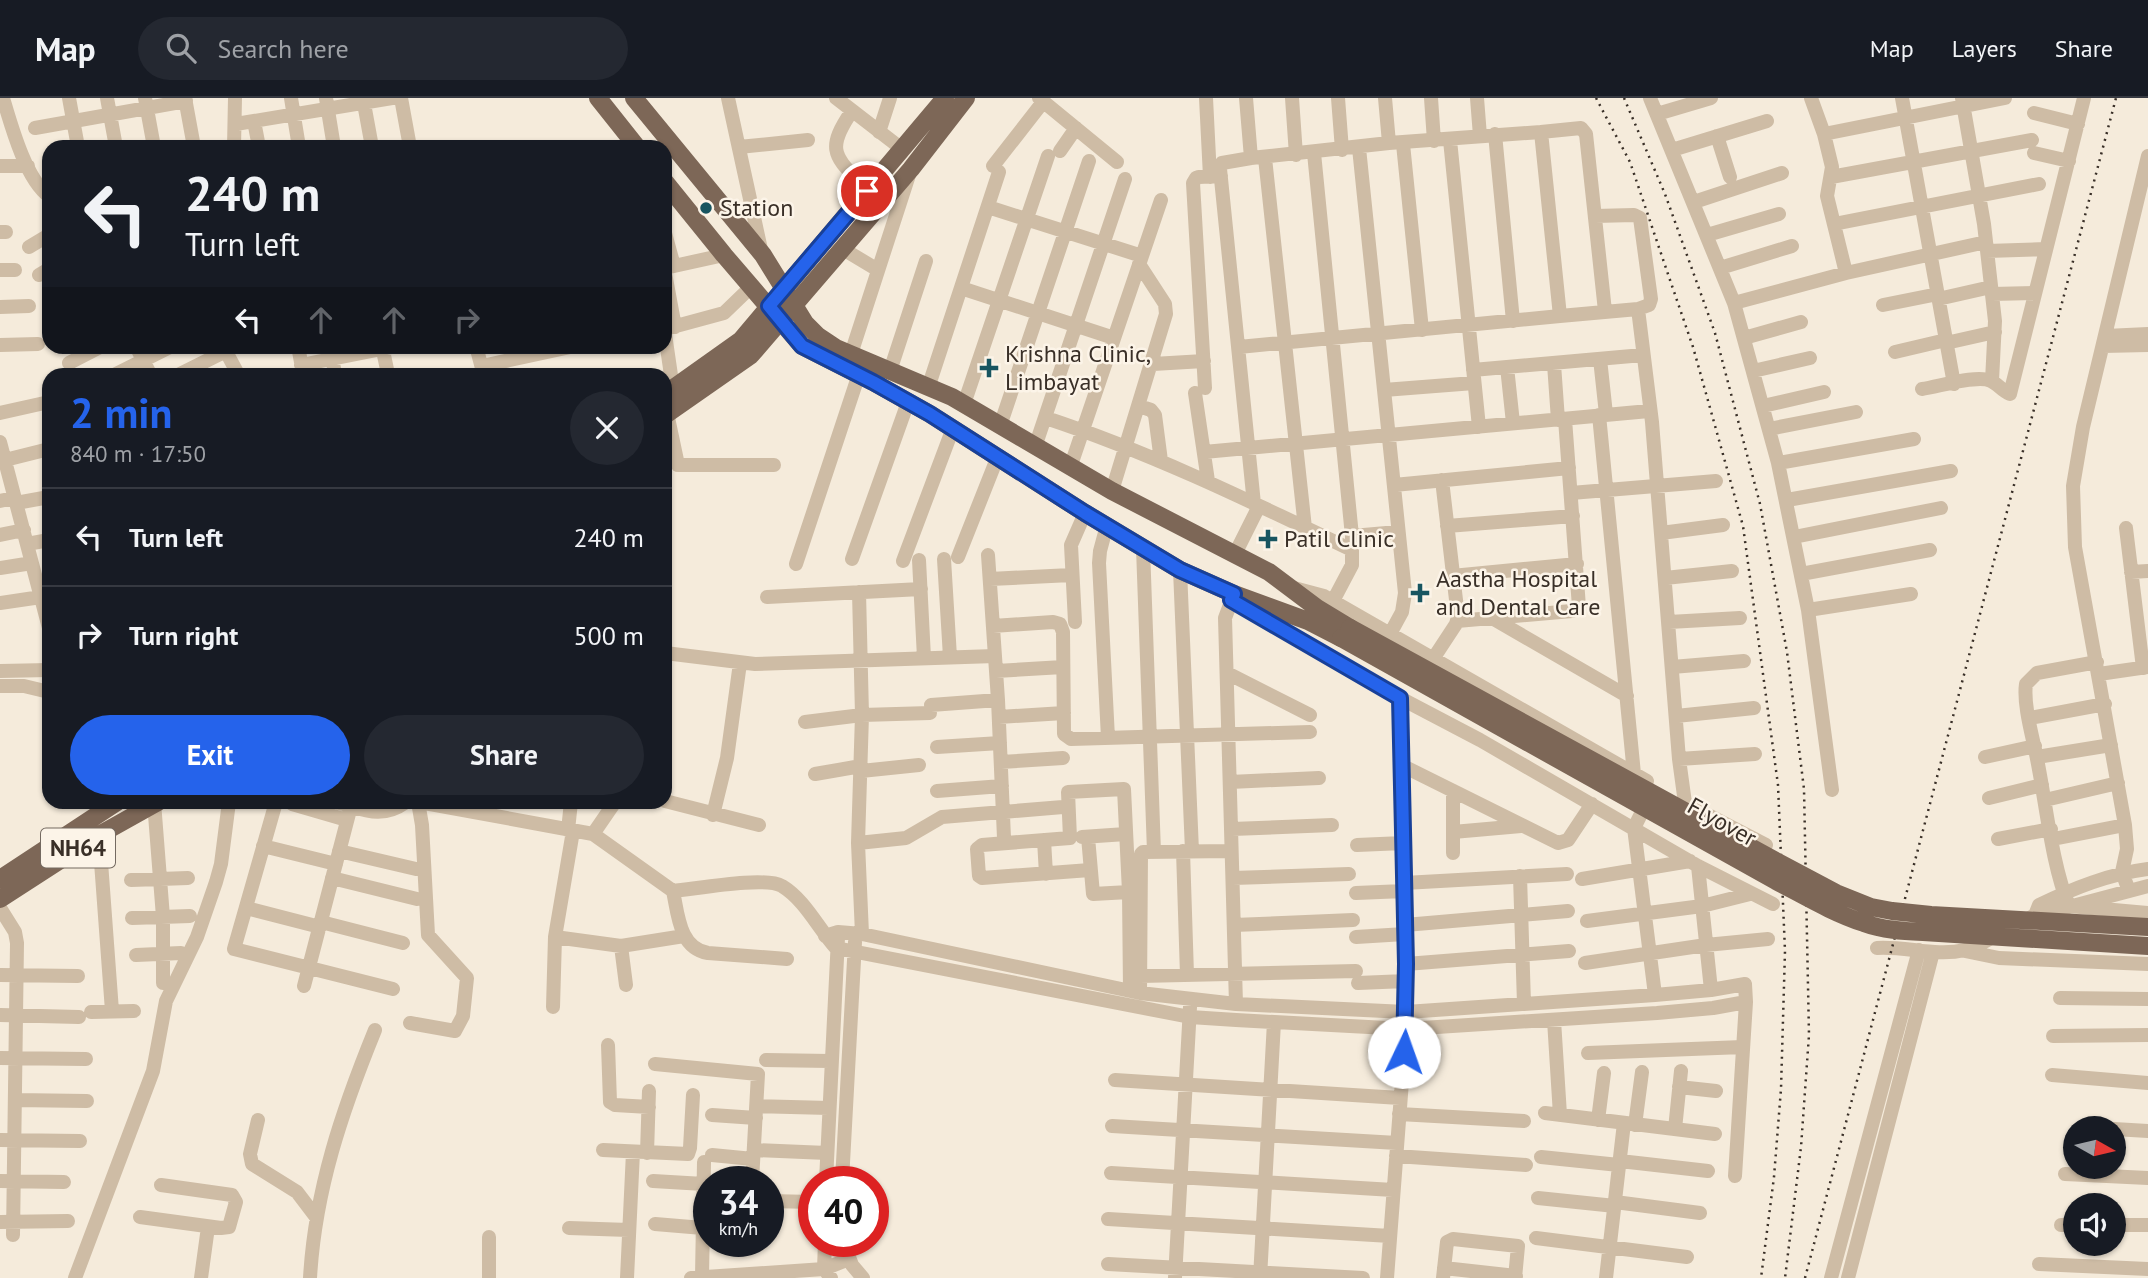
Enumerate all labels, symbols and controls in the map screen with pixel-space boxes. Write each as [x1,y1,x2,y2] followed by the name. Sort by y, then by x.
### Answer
[138,17,628,80] search box
[35,27,96,70] text: Map
[162,29,200,67] icon: search
[218,32,349,65] text: Search here
[1870,33,1914,64] text: Map
[1952,33,2017,64] text: Layers
[2055,33,2113,64] text: Share
[185,161,320,225] text: 240 m
[837,161,897,221] pin
[70,168,161,259] icon: left
[848,172,886,210] icon: arrive
[720,192,793,223] place label: Station
[698,200,714,216] marker: Station
[185,223,300,265] text: Turn left
[229,301,267,339] icon: left
[302,301,340,339] icon: ahead
[375,301,413,339] icon: ahead
[448,301,486,339] icon: right
[1005,338,1151,397] place label: Krishna Clinic, Limbayat
[979,358,999,378] marker: Krishna Clinic, Limbayat
[70,385,172,440] text: 2 min
[570,391,644,465] button: close
[70,439,206,468] text: 840 m · 17:50
[70,518,108,556] icon: left
[129,521,223,554] text: Turn left
[573,521,644,554] text: 240 m
[1284,523,1394,554] place label: Patil Clinic
[1258,529,1278,549] marker: Patil Clinic
[1436,563,1600,622] place label: Aastha Hospital and Dental Care
[1410,583,1430,603] marker: Aastha Hospital and Dental Care
[70,616,108,654] icon: right
[129,619,238,652] text: Turn right
[573,619,644,652] text: 500 m
[70,715,350,795] button: Exit
[364,715,644,795] button: Share
[1682,790,1762,853] street label: Flyover
[41,828,115,868] road number: NH64
[1367,1015,1441,1089] position arrow
[2063,1116,2126,1180] north arrow
[2063,1116,2126,1256] map controls
[798,1166,889,1257] speed limit sign: 40
[719,1179,758,1225] text: 34
[2063,1193,2126,1256] button: sound
[719,1217,758,1240] text: km/h

